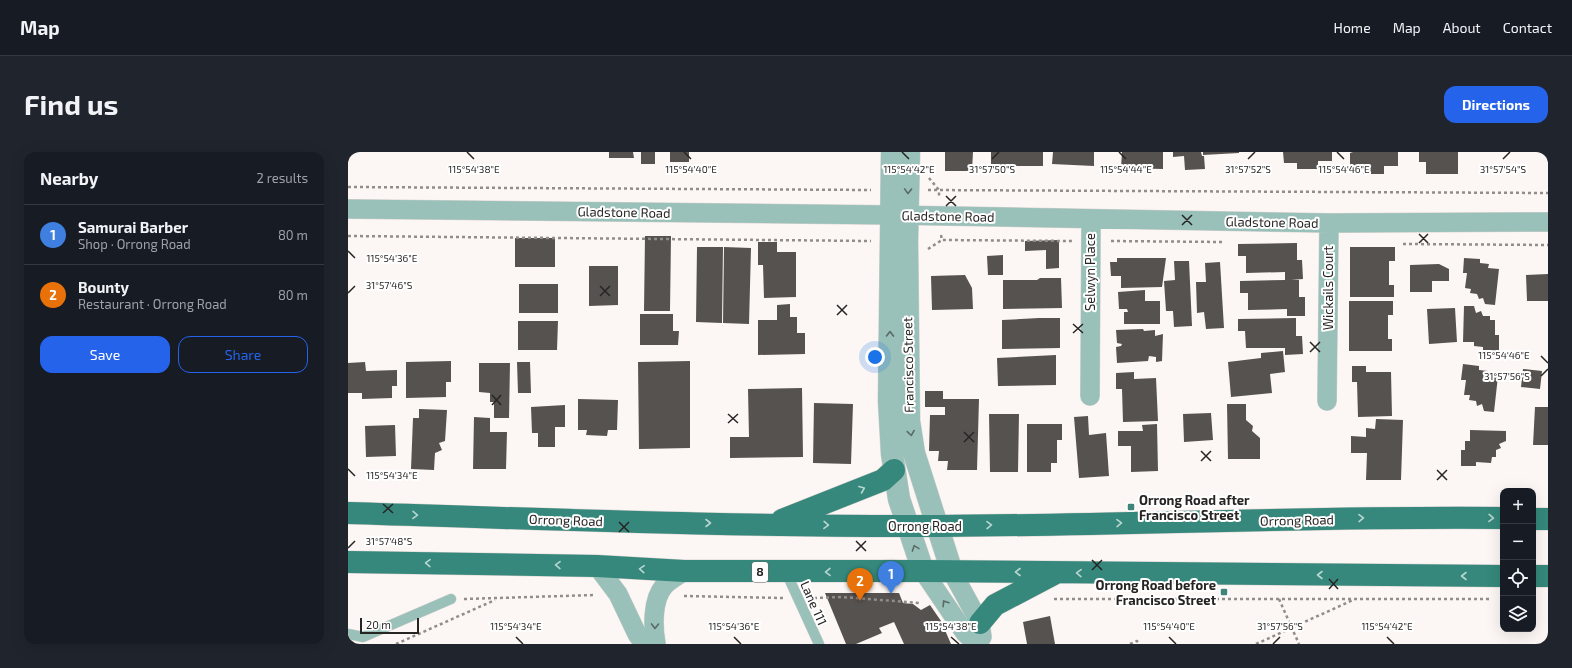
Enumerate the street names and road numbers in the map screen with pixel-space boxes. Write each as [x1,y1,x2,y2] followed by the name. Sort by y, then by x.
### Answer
[577,203,671,221] street label: Gladstone Road
[901,207,995,225] street label: Gladstone Road
[1225,213,1319,231] street label: Gladstone Road
[1082,233,1098,311] street label: Selwyn Place
[1320,246,1336,330] street label: Wickails Court
[899,317,917,413] street label: Francisco Street
[529,511,603,529] street label: Orrong Road
[1260,511,1334,529] street label: Orrong Road
[888,518,962,534] street label: Orrong Road
[752,562,768,582] road number: 8
[797,578,831,628] street label: Lane 111

